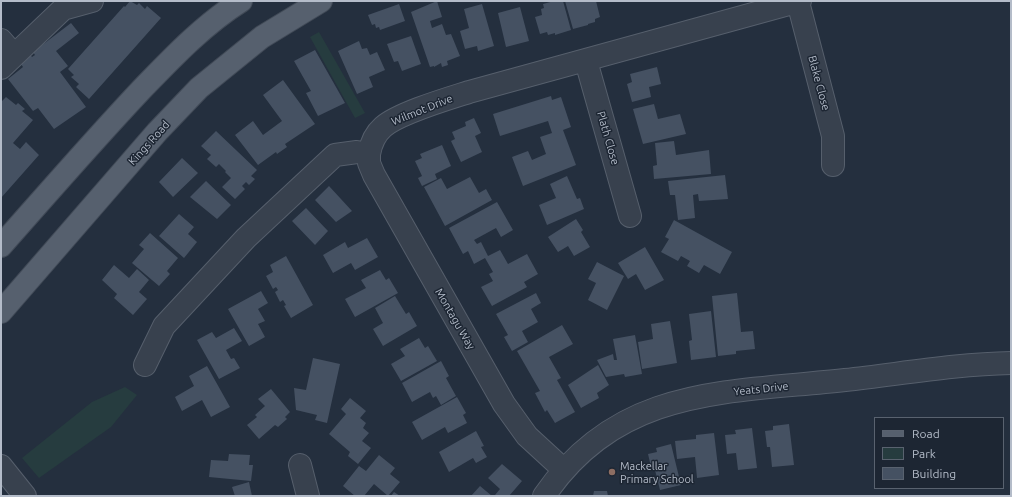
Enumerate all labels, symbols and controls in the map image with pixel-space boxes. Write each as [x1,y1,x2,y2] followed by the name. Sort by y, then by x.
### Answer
[805,54,833,112] street label: Blake Close
[390,92,454,128] street label: Wilmot Drive
[594,110,622,166] street label: Plath Close
[126,118,172,168] street label: Kings Road
[432,286,478,352] street label: Montagu Way
[733,380,789,398] street label: Yeats Drive
[874,417,1004,489] legend
[912,427,940,440] text: Road
[912,447,936,460] text: Park
[620,459,694,485] place label: Mackellar Primary School
[607,467,617,477] marker: Mackellar Primary School
[912,467,956,480] text: Building

